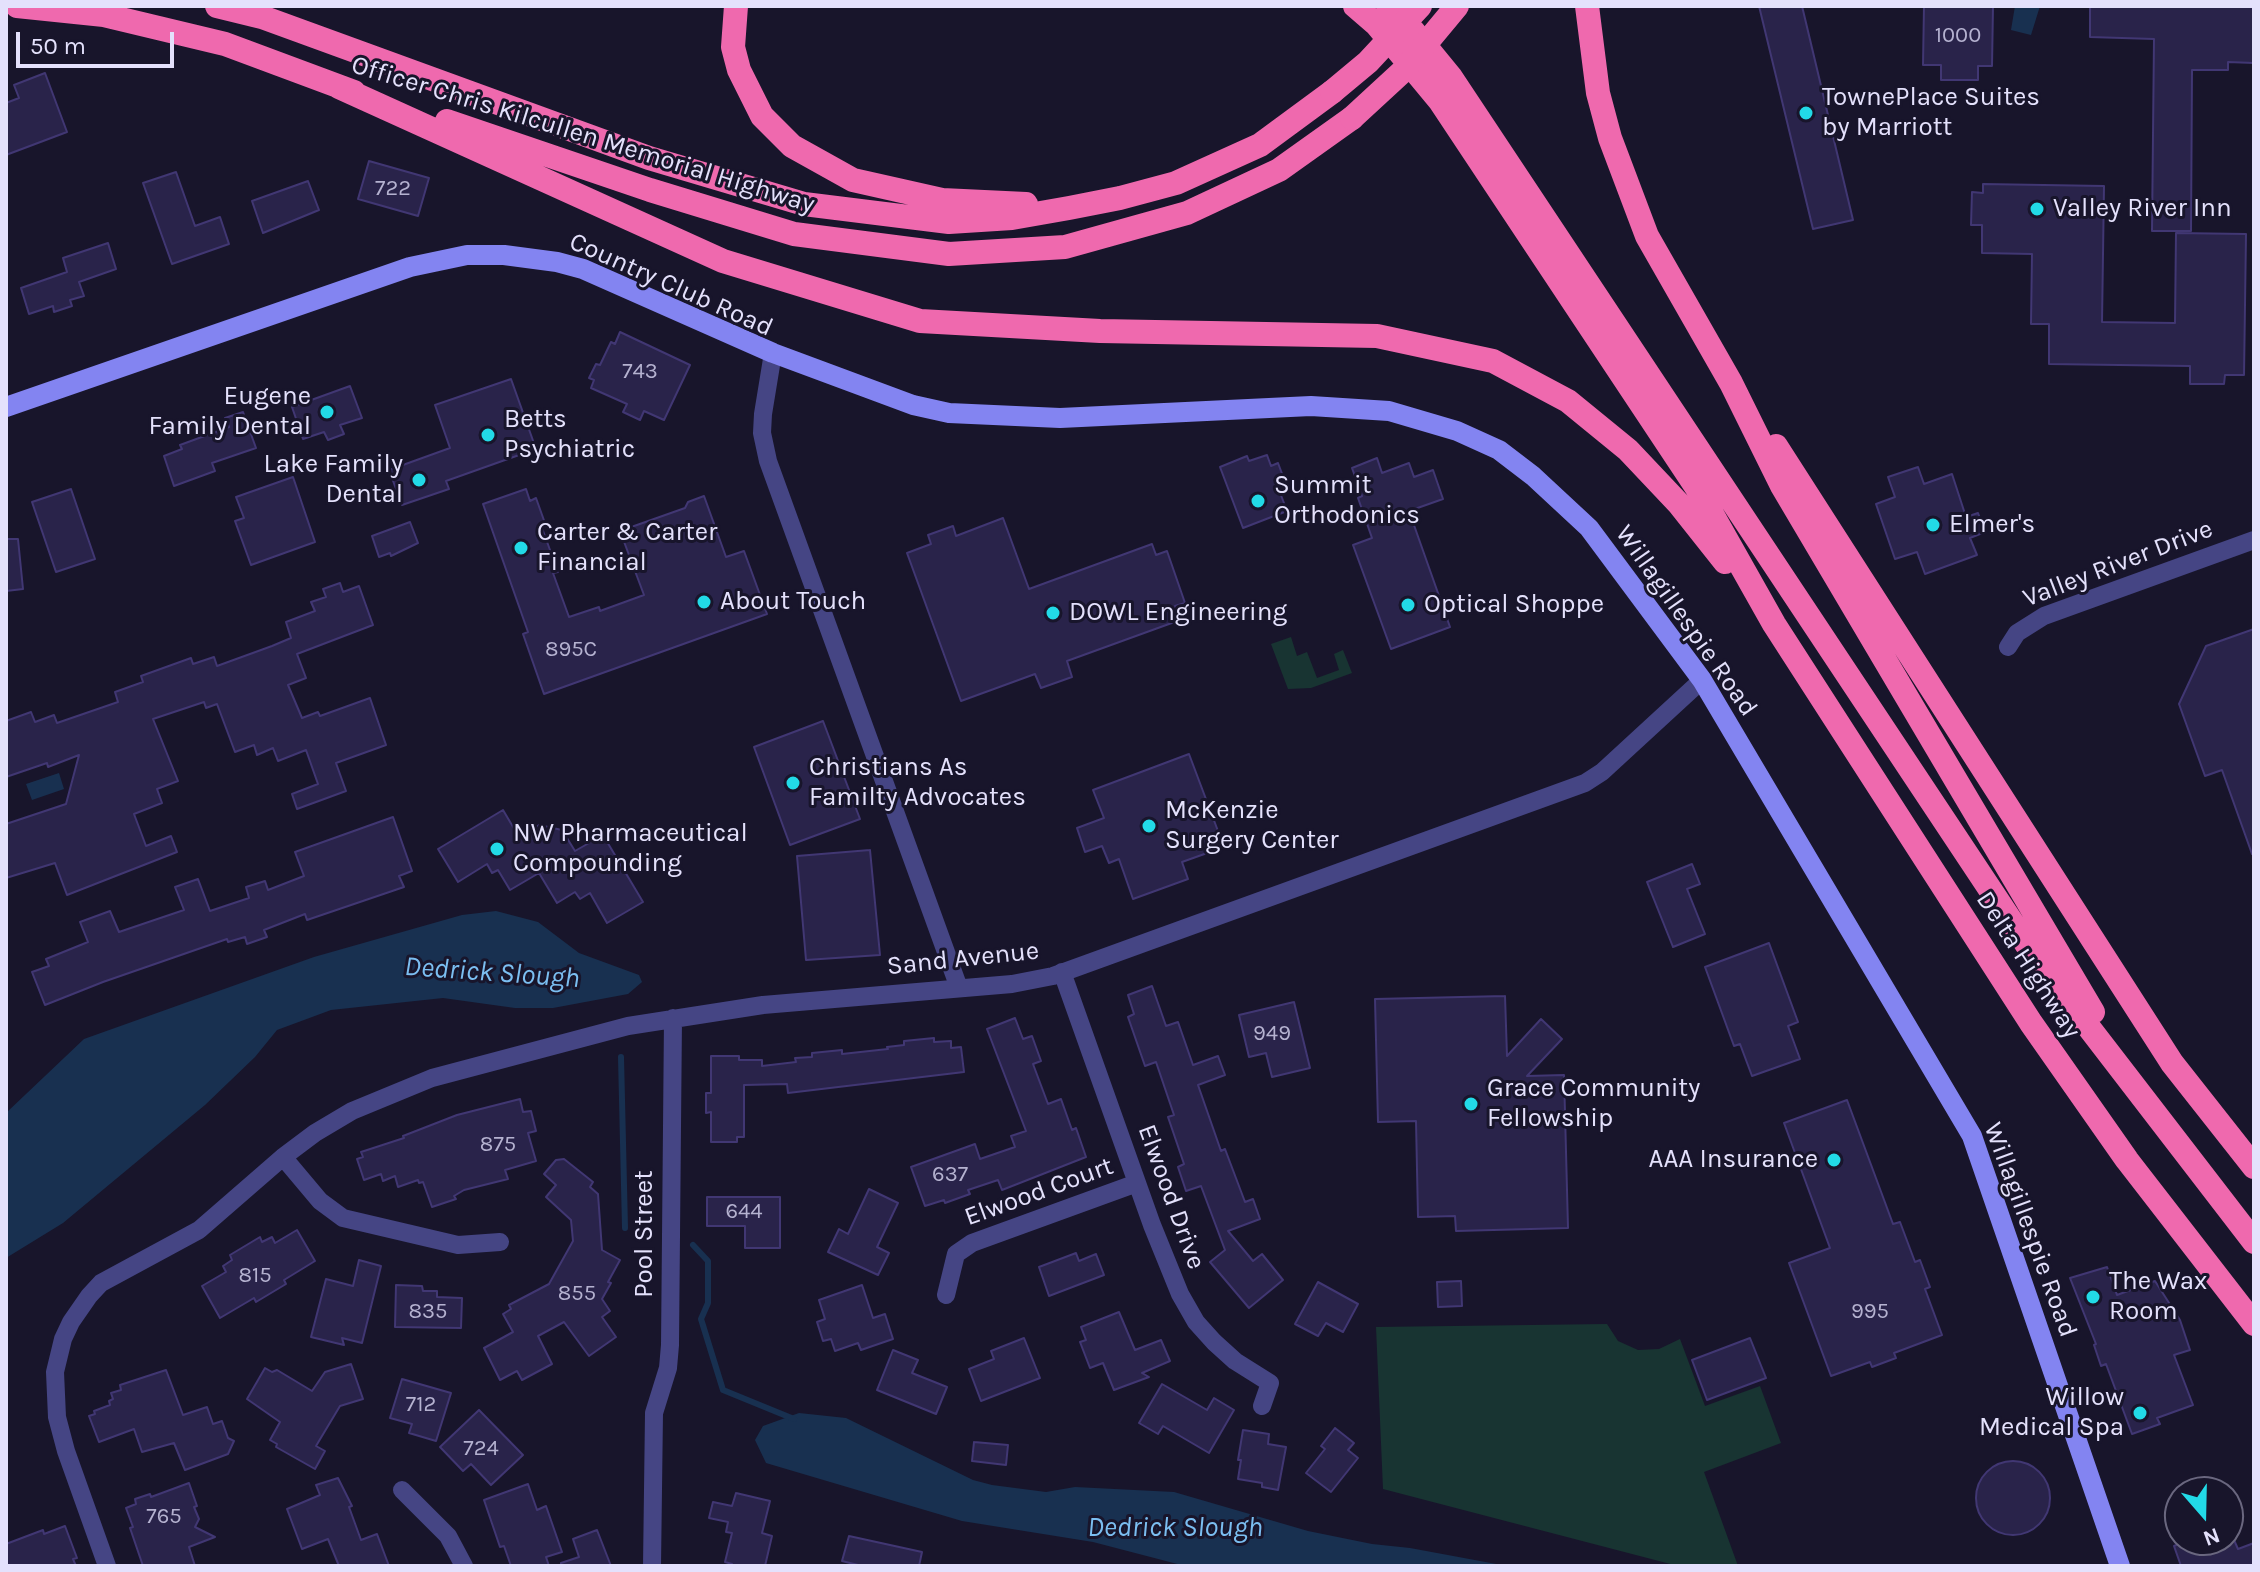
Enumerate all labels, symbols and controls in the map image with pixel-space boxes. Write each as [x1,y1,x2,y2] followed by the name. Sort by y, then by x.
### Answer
[20,16,178,66] scale bar
[1935,23,1981,49] house number: 1000
[30,32,86,60] text: 50 m
[348,50,818,220] street label: Officer Chris Kilcullen Memorial Highway
[1822,82,2040,144] place label: TownePlace Suites by Marriott
[1797,104,1815,122] marker: TownePlace Suites by Marriott
[375,176,411,202] house number: 722
[2053,193,2232,225] place label: Valley River Inn
[2028,200,2046,218] marker: Valley River Inn
[564,226,778,344] street label: Country Club Road
[622,359,658,385] house number: 743
[148,381,311,442] place label: Eugene Family Dental
[318,403,336,421] marker: Eugene Family Dental
[504,404,635,466] place label: Betts Psychiatric
[479,426,497,444] marker: Betts Psychiatric
[264,449,403,510] place label: Lake Family Dental
[1274,470,1420,532] place label: Summit Orthodonics
[410,471,428,489] marker: Lake Family Dental
[1249,492,1267,510] marker: Summit Orthodonics
[1949,509,2035,541] place label: Elmer's
[2019,513,2217,615] street label: Valley River Drive
[1924,516,1942,534] marker: Elmer's
[537,517,717,578] place label: Carter & Carter Financial
[1608,519,1764,723] street label: Willagillespie Road
[512,539,530,557] marker: Carter & Carter Financial
[720,586,866,618] place label: About Touch
[1424,589,1604,621] place label: Optical Shoppe
[695,593,713,611] marker: About Touch
[1399,596,1417,614] marker: Optical Shoppe
[1069,597,1287,629] place label: DOWL Engineering
[1044,604,1062,622] marker: DOWL Engineering
[545,637,597,663] house number: 895C
[809,752,1026,814] place label: Christians As Familty Advocates
[784,774,802,792] marker: Christians As Familty Advocates
[1165,795,1339,856] place label: McKenzie Surgery Center
[1140,817,1158,835] marker: McKenzie Surgery Center
[513,818,748,880] place label: NW Pharmaceutical Compounding
[488,840,506,858] marker: NW Pharmaceutical Compounding
[1969,886,2087,1044] street label: Delta Highway
[885,935,1041,983] street label: Sand Avenue
[403,950,581,996] water label: Dedrick Slough
[1253,1021,1291,1047] house number: 949
[1487,1073,1700,1134] place label: Grace Community Fellowship
[1462,1095,1480,1113] marker: Grace Community Fellowship
[1977,1118,2083,1342] street label: Willagillespie Road
[1130,1121,1212,1273] street label: Elwood Drive
[480,1132,516,1158] house number: 875
[1648,1144,1818,1176] place label: AAA Insurance
[960,1151,1118,1233] street label: Elwood Court
[1825,1151,1843,1169] marker: AAA Insurance
[932,1162,968,1188] house number: 637
[629,1170,661,1298] street label: Pool Street
[725,1199,763,1225] house number: 644
[238,1263,272,1289] house number: 815
[2109,1266,2207,1328] place label: The Wax Room
[558,1281,596,1307] house number: 855
[2084,1288,2102,1306] marker: The Wax Room
[409,1299,447,1325] house number: 835
[1851,1299,1889,1325] house number: 995
[1979,1382,2124,1444] place label: Willow Medical Spa
[406,1392,436,1418] house number: 712
[2131,1404,2149,1422] marker: Willow Medical Spa
[463,1436,499,1462] house number: 724
[2164,1476,2244,1556] north arrow
[146,1504,182,1530] house number: 765
[1087,1511,1263,1545] water label: Dedrick Slough
[2200,1522,2223,1552] text: N

